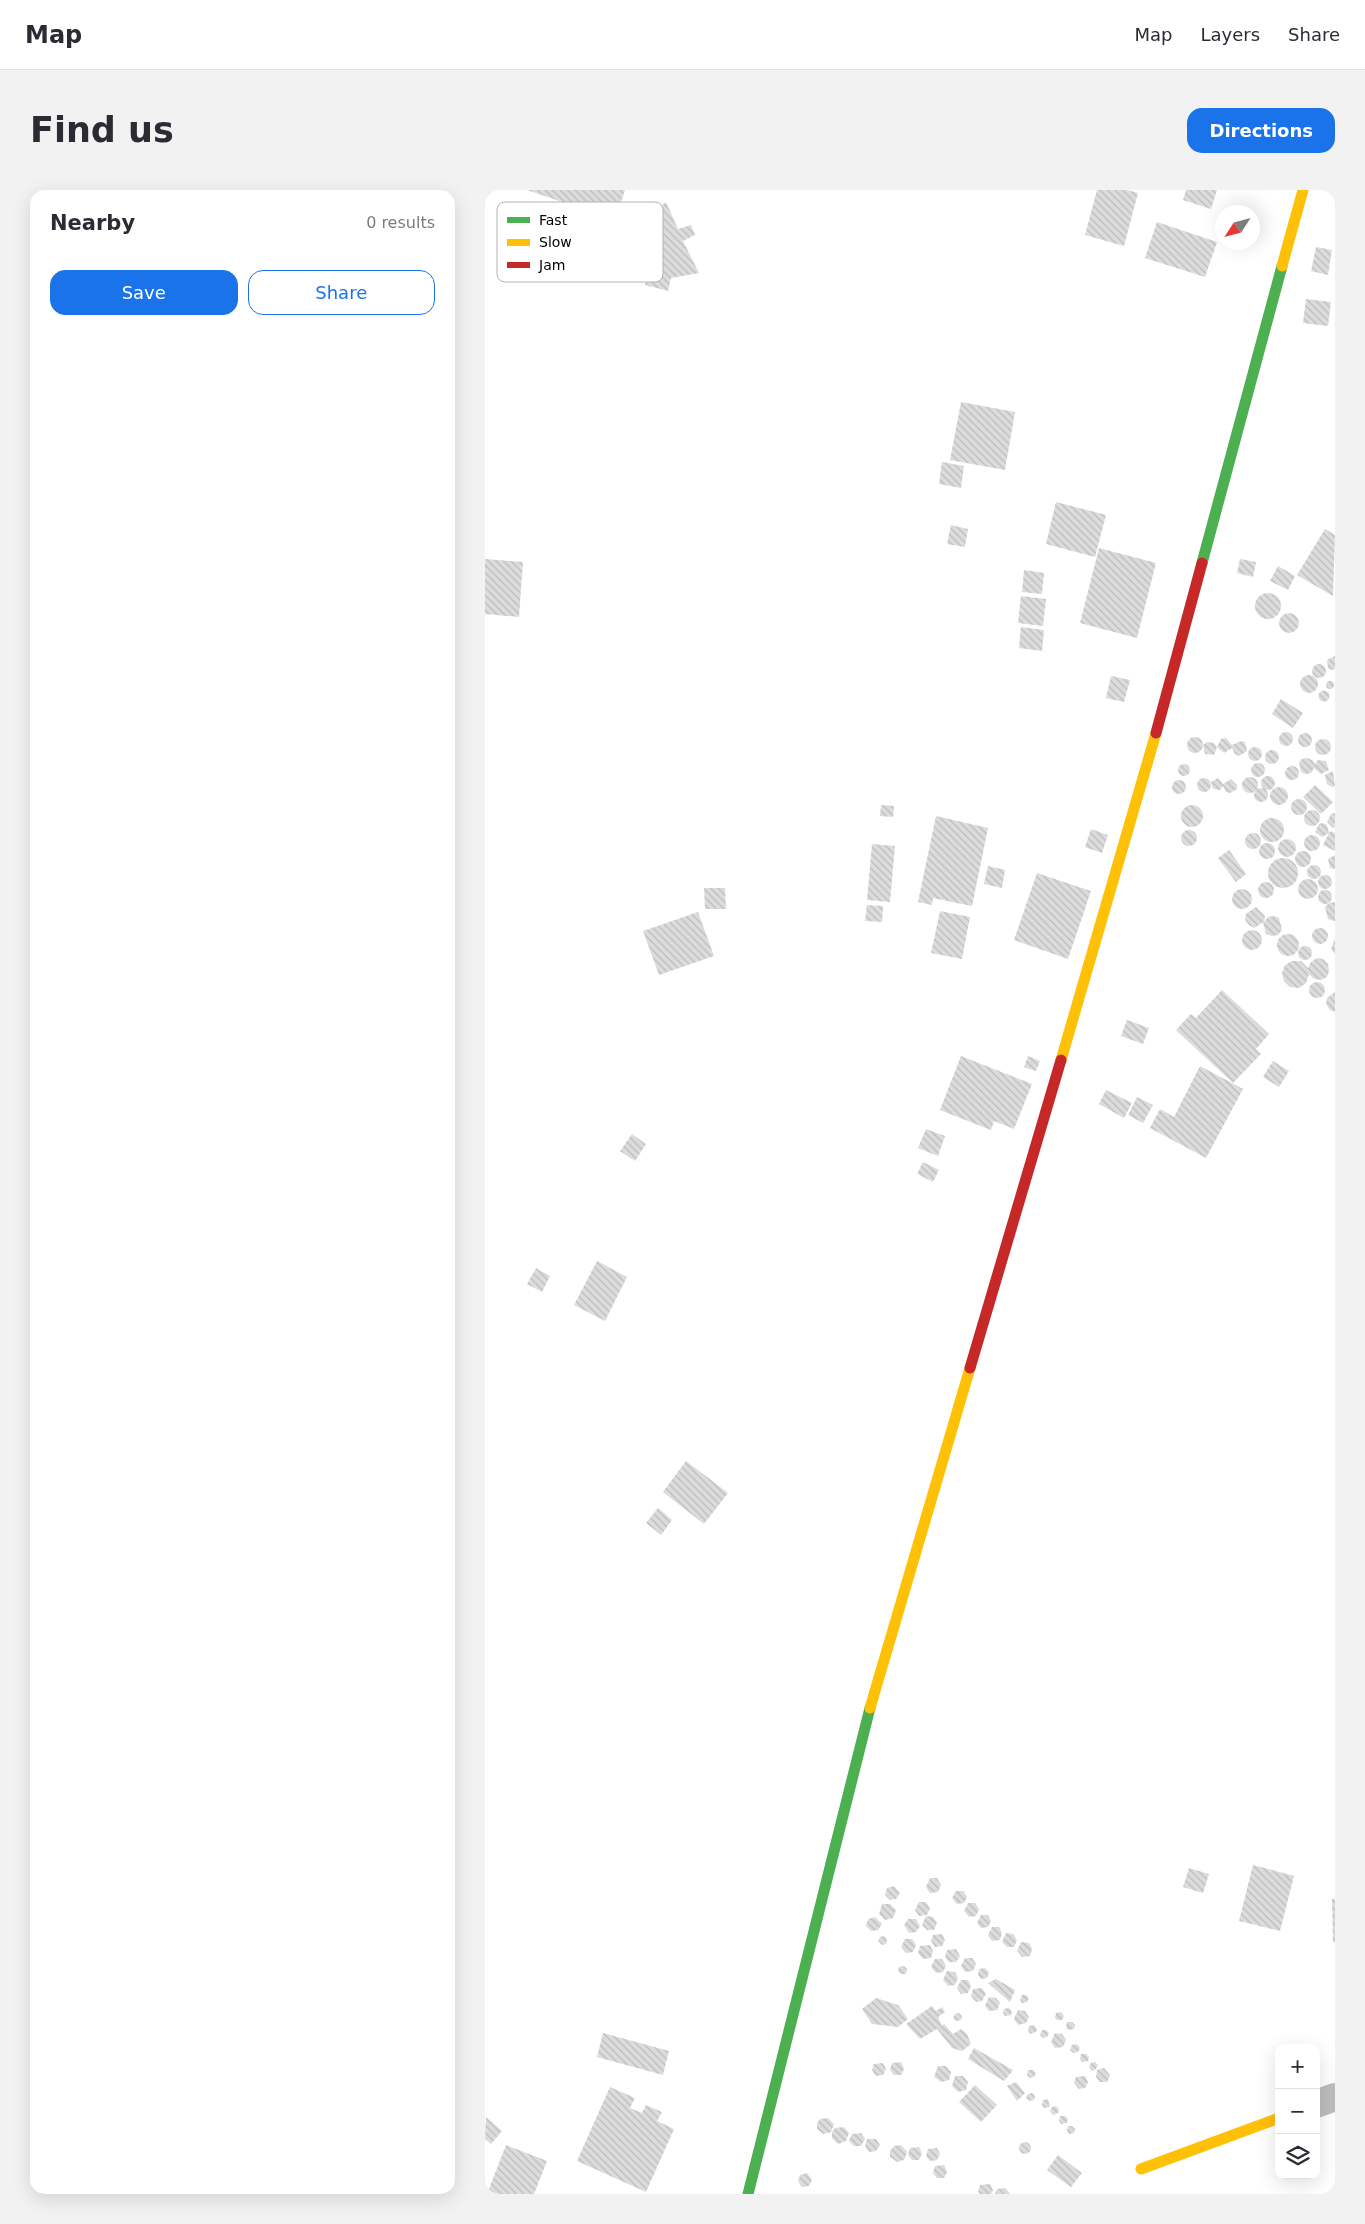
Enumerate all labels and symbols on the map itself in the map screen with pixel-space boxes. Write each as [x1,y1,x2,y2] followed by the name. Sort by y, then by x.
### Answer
[497,202,663,282] legend
[1215,205,1260,250] north arrow
[539,212,568,228] text: Fast
[539,234,572,250] text: Slow
[538,257,565,273] text: Jam

